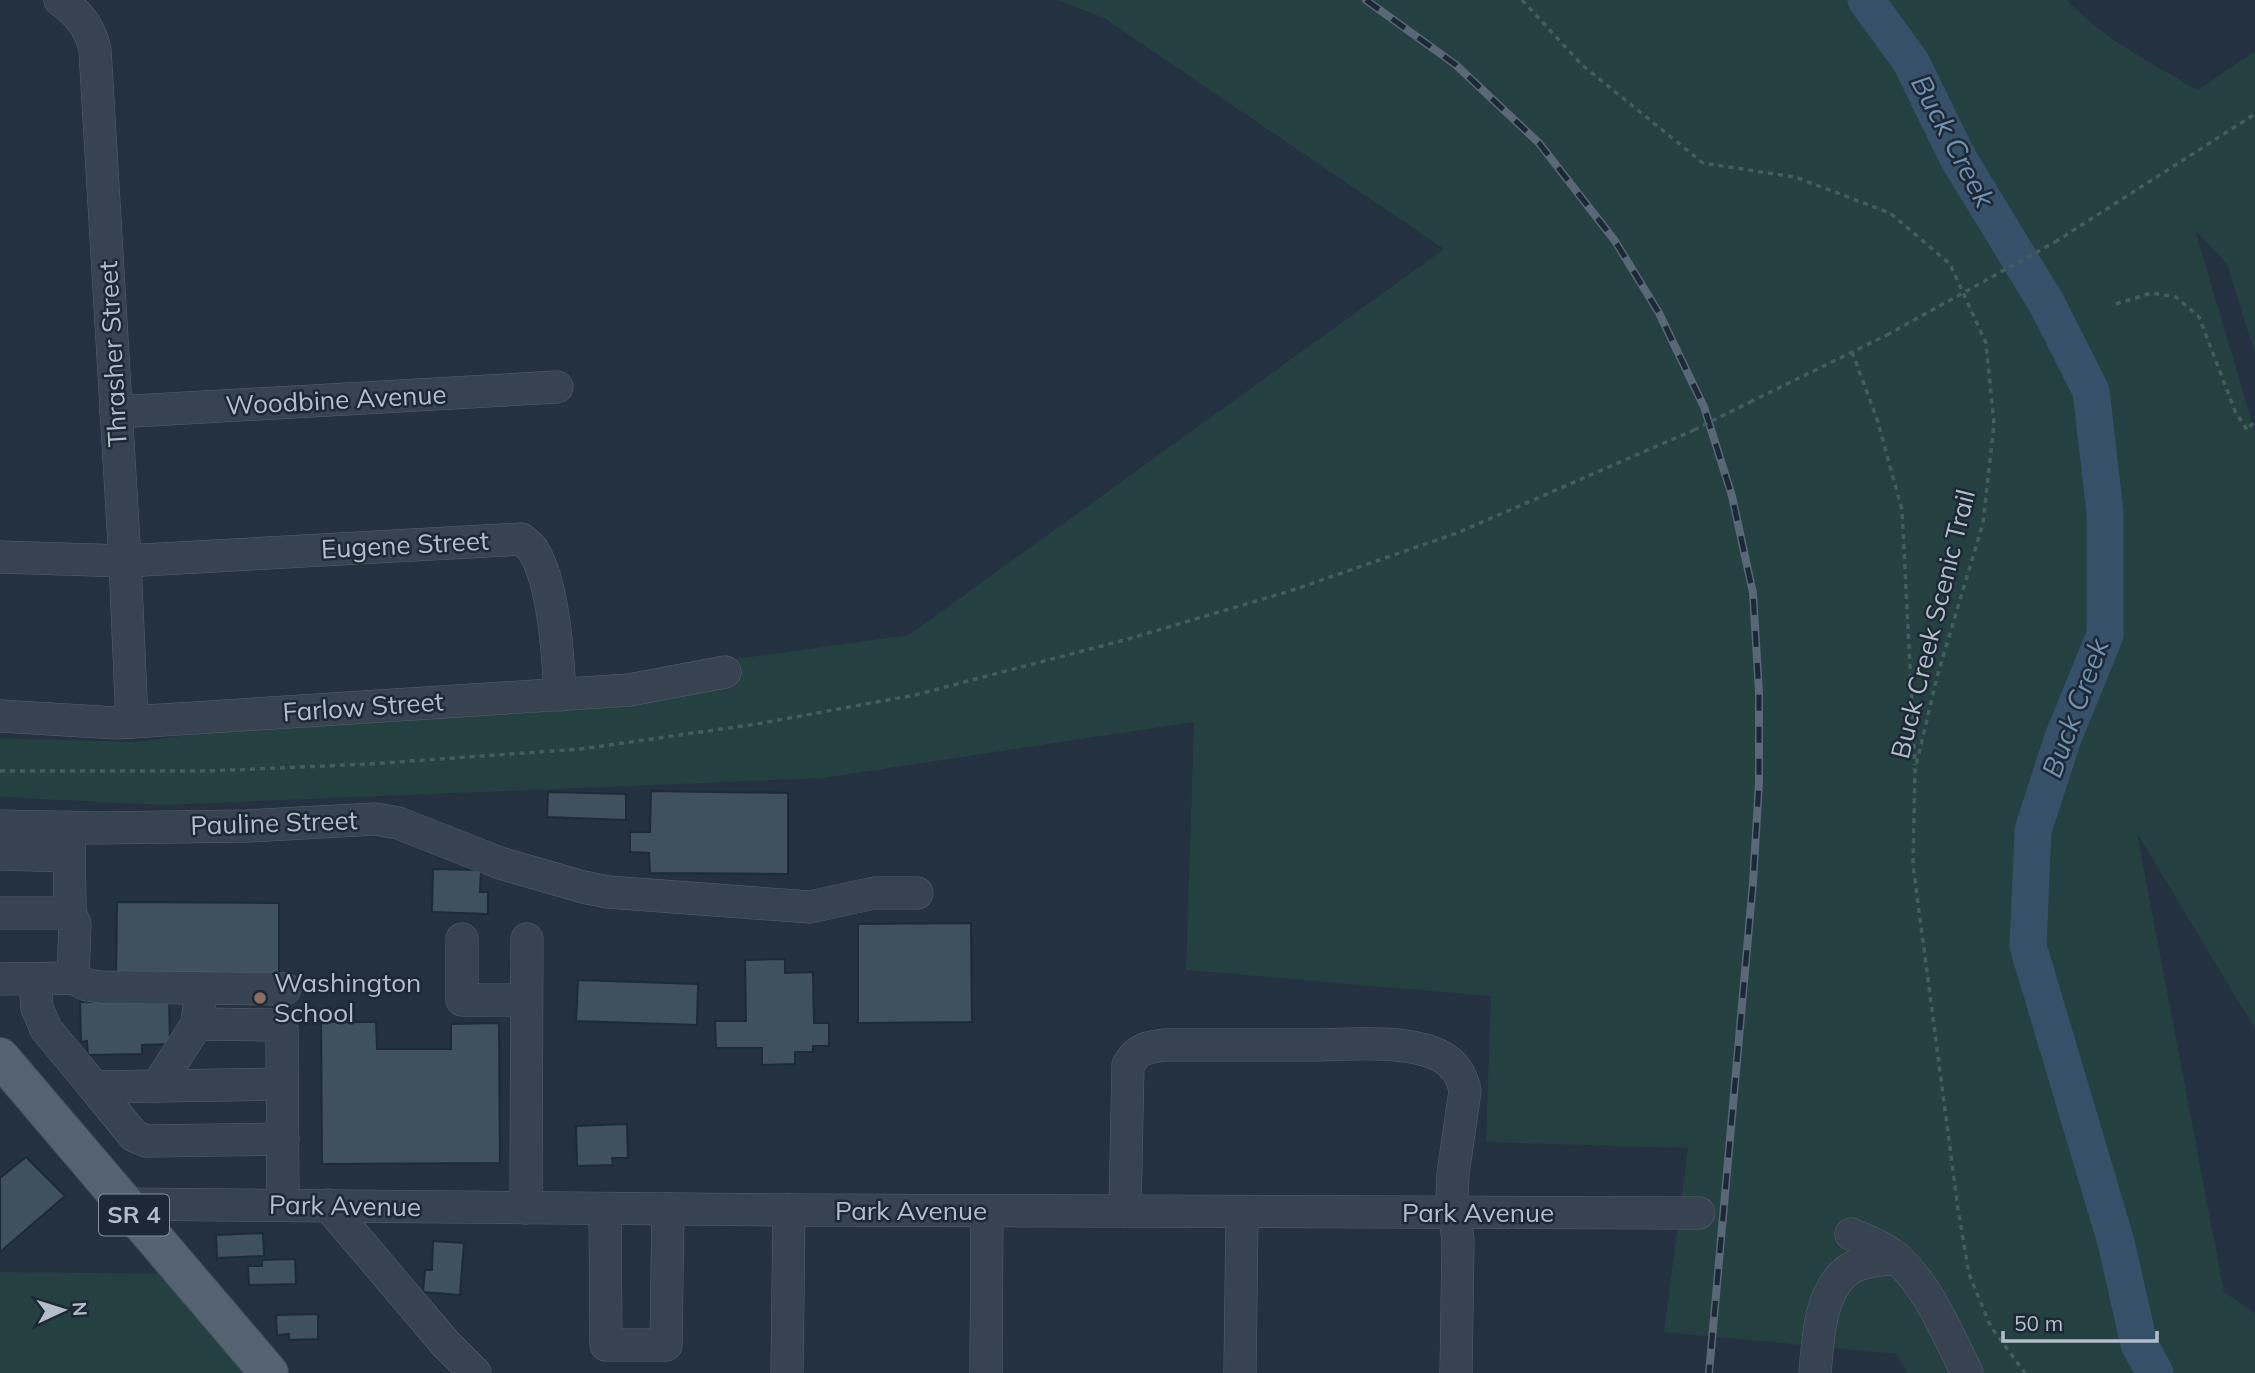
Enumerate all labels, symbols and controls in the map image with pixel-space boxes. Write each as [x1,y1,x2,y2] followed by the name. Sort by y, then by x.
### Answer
[1904,69,2004,214] water label: Buck Creek
[91,260,134,448] street label: Thrasher Street
[225,377,447,422] street label: Woodbine Avenue
[1883,486,1982,762] street label: Buck Creek Scenic Trail
[320,524,490,565] street label: Eugene Street
[2033,632,2116,782] water label: Buck Creek
[281,684,445,729] street label: Farlow Street
[190,803,358,842] street label: Pauline Street
[274,966,421,1029] place label: Washington School
[252,990,268,1006] marker: Washington School
[269,1188,421,1223] street label: Park Avenue
[835,1194,987,1227] street label: Park Avenue
[99,1195,169,1236] road number: SR 4
[1402,1196,1554,1229] street label: Park Avenue
[28,1275,98,1345] north arrow
[2003,1300,2157,1344] scale bar
[67,1301,92,1317] text: N
[2014,1310,2063,1336] text: 50 m

